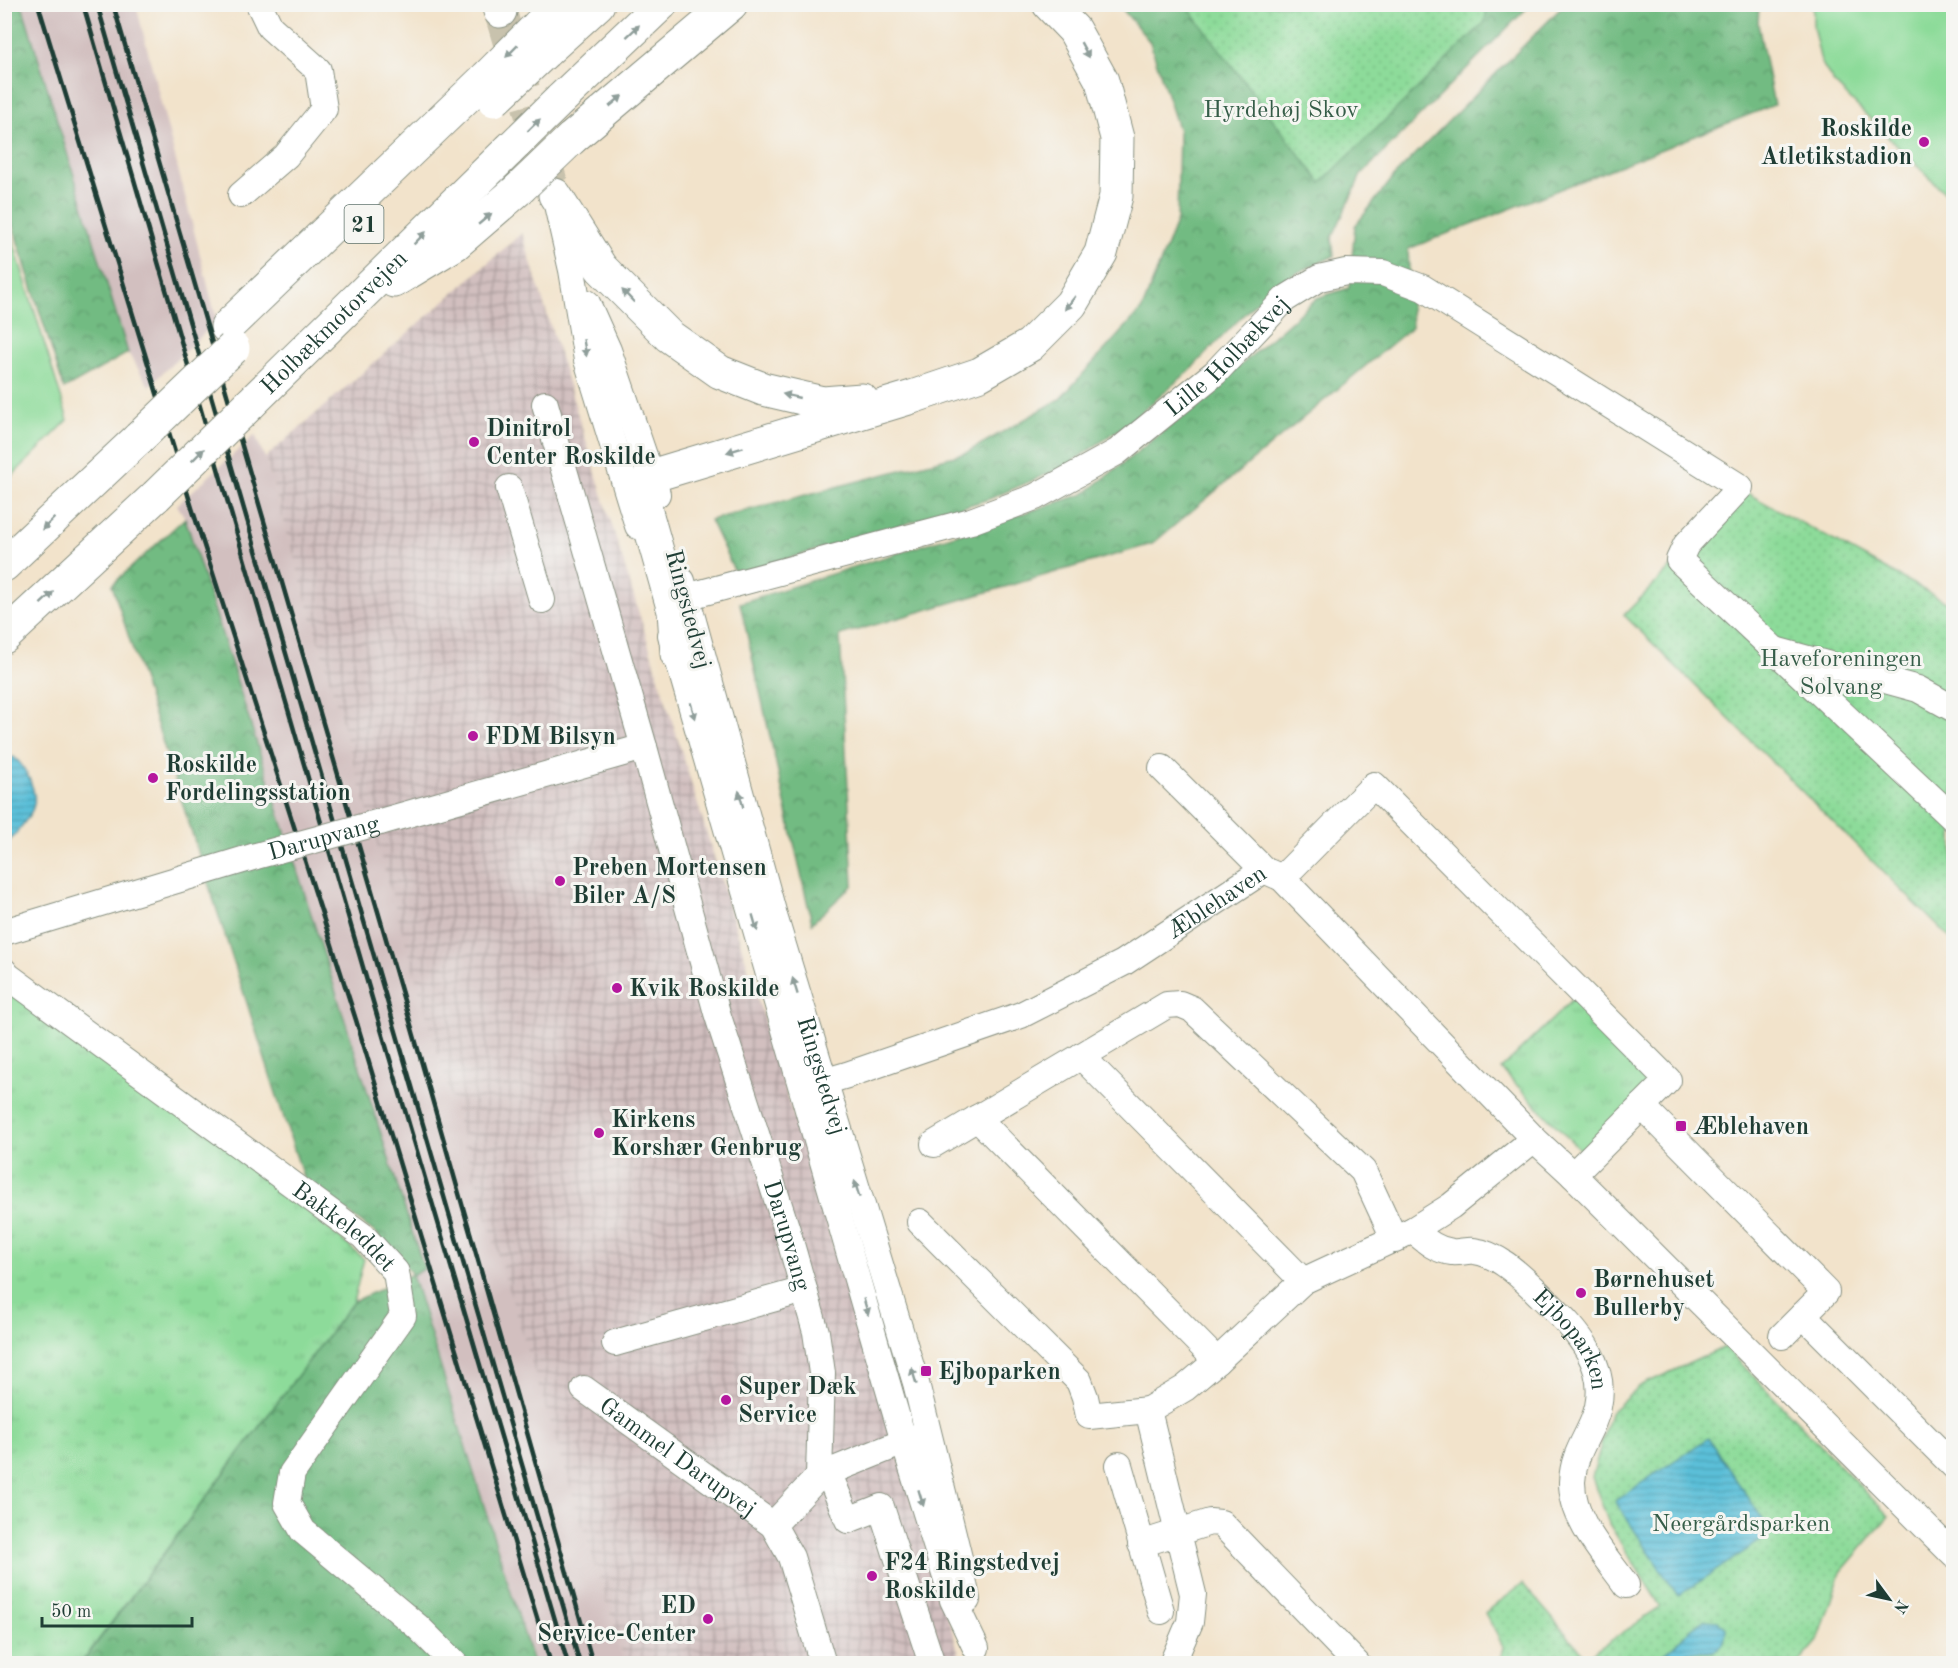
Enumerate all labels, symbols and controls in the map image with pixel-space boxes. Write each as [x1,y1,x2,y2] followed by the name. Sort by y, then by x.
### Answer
[625,24,640,38] one-way arrow
[1080,42,1090,59] one-way arrow
[506,44,520,58] one-way arrow
[608,95,624,108] one-way arrow
[1203,99,1359,123] park label: Hyrdehøj Skov
[527,118,542,132] one-way arrow
[1760,118,1912,170] place label: Roskilde Atletikstadion
[1917,135,1931,149] marker: Roskilde Atletikstadion
[344,205,384,243] road number: 21
[477,213,492,226] one-way arrow
[412,231,426,245] one-way arrow
[257,247,413,400] street label: Holbækmotorvejen
[622,289,636,303] one-way arrow
[1161,292,1295,422] street label: Lille Holbækvej
[1065,295,1077,310] one-way arrow
[581,339,590,358] one-way arrow
[782,390,801,400] one-way arrow
[486,418,656,470] place label: Dinitrol Center Roskilde
[467,435,481,449] marker: Dinitrol Center Roskilde
[726,446,744,455] one-way arrow
[190,449,204,463] one-way arrow
[40,517,55,531] one-way arrow
[660,547,714,672] street label: Ringstedvej
[40,591,54,605] one-way arrow
[1760,648,1922,700] park label: Haveforeningen Solvang
[689,702,698,720] one-way arrow
[485,726,616,750] place label: FDM Bilsyn
[466,729,480,743] marker: FDM Bilsyn
[165,754,351,806] place label: Roskilde Fordelingsstation
[146,771,160,785] marker: Roskilde Fordelingsstation
[736,790,746,808] one-way arrow
[266,813,382,866] street label: Darupvang
[572,857,767,909] place label: Preben Mortensen Biler A/S
[1163,862,1271,945] street label: Æblehaven
[553,874,567,888] marker: Preben Mortensen Biler A/S
[751,914,760,932] one-way arrow
[790,977,799,995] one-way arrow
[629,978,780,1002] place label: Kvik Roskilde
[610,981,624,995] marker: Kvik Roskilde
[791,1014,850,1138] street label: Ringstedvej
[611,1109,802,1161] place label: Kirkens Korshær Genbrug
[1693,1116,1809,1140] place label: Æblehaven
[1674,1119,1688,1133] marker: Æblehaven
[592,1126,606,1140] marker: Kirkens Korshær Genbrug
[758,1177,814,1294] street label: Darupvang
[287,1178,399,1277] street label: Bakkeleddet
[852,1180,861,1198] one-way arrow
[1593,1269,1715,1321] place label: Børnehuset Bullerby
[1527,1285,1610,1391] street label: Ejboparken
[1574,1286,1588,1300] marker: Børnehuset Bullerby
[862,1299,871,1317] one-way arrow
[938,1361,1061,1385] place label: Ejboparken
[919,1364,933,1378] marker: Ejboparken
[908,1366,918,1385] one-way arrow
[738,1376,857,1428] place label: Super Dæk Service
[719,1393,733,1407] marker: Super Dæk Service
[594,1394,760,1523] street label: Gammel Darupvej
[917,1489,927,1507] one-way arrow
[1652,1513,1830,1537] park label: Neergårdsparken
[884,1552,1060,1604] place label: F24 Ringstedvej Roskilde
[865,1569,879,1583] marker: F24 Ringstedvej Roskilde
[1859,1569,1919,1629] north arrow
[42,1590,192,1628] scale bar
[537,1595,696,1647] place label: ED Service-Center
[1889,1597,1910,1616] text: N
[51,1603,91,1621] text: 50 m
[701,1612,715,1626] marker: ED Service-Center

